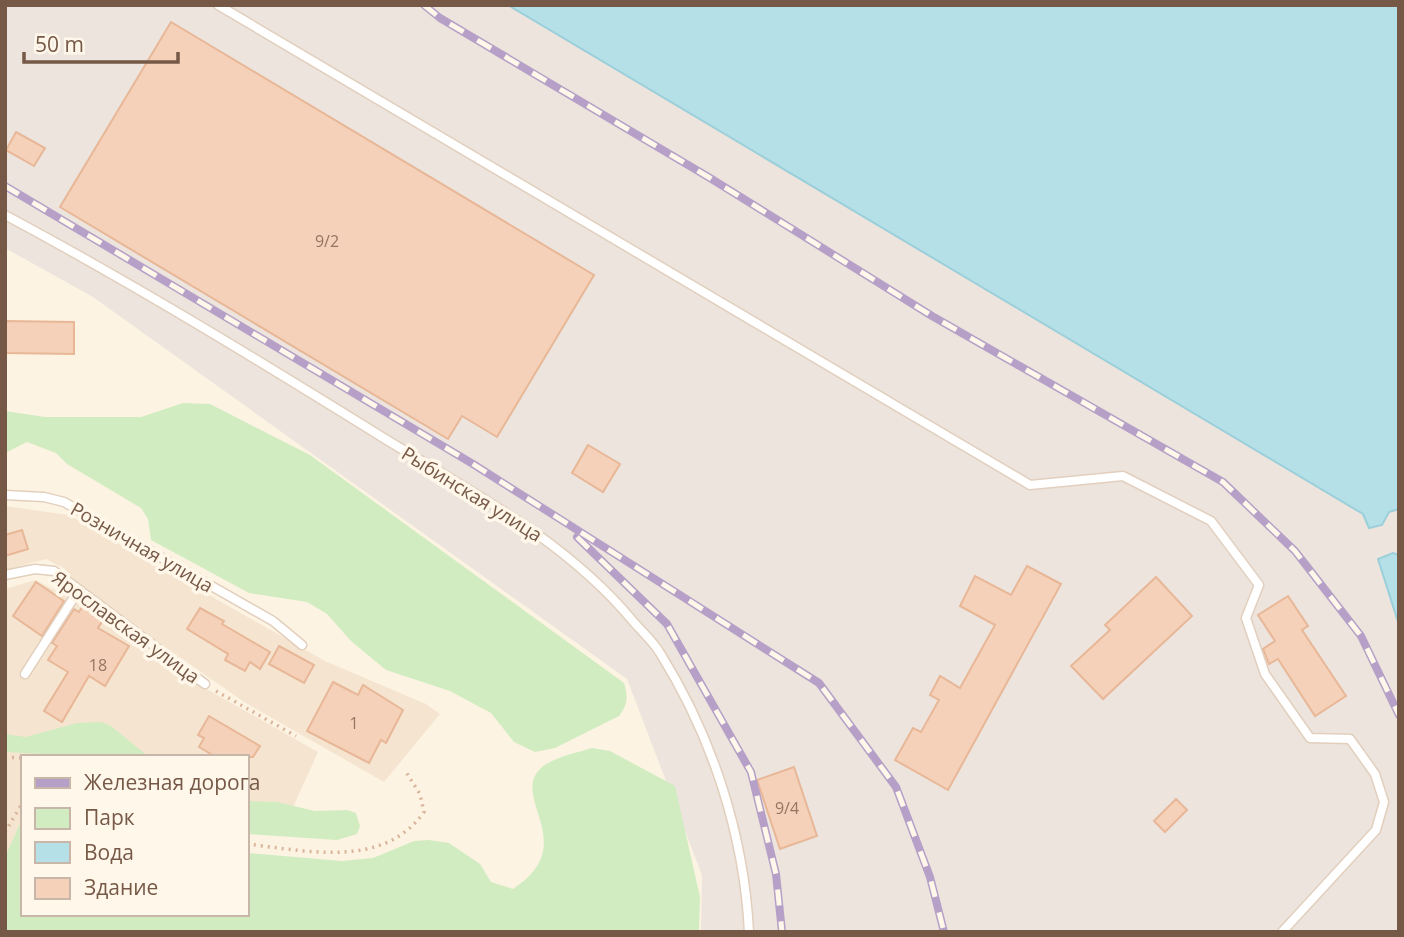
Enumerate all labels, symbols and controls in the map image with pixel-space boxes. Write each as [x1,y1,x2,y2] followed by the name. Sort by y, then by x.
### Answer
[24,21,178,65] scale bar
[35,30,84,58] text: 50 m
[315,230,339,252] house number: 9/2
[397,440,547,548] street label: Рыбинская улица
[66,496,218,598] street label: Розничная улица
[47,565,205,689] street label: Ярославская улица
[89,654,107,676] house number: 18
[349,712,359,734] house number: 1
[21,755,248,916] legend
[84,768,260,796] text: Железная дорога
[775,797,799,819] house number: 9/4
[84,803,135,831] text: Парк
[84,838,134,866] text: Вода
[84,873,158,901] text: Здание

